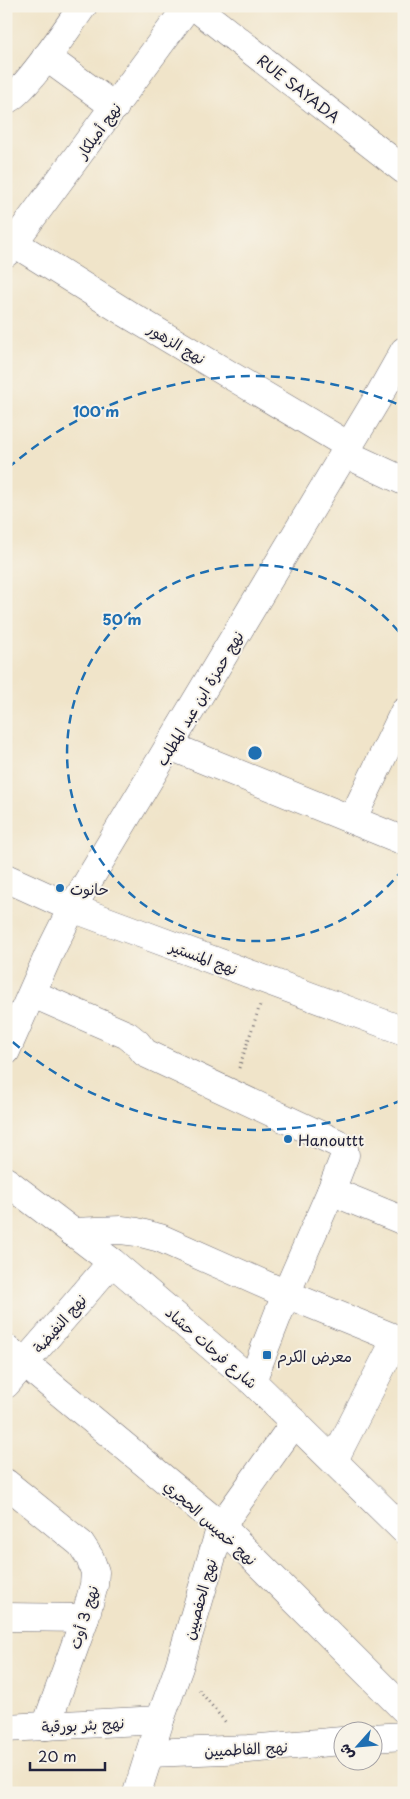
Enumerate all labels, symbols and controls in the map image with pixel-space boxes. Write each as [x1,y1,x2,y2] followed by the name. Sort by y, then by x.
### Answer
[253,48,345,128] street label: RUE SAYADA
[69,97,126,164] street label: نهج أميلكار
[143,316,210,369] street label: نهج الزهور
[73,399,119,422] text: 100 m
[103,607,141,630] text: 50 m
[149,626,249,770] street label: نهج حمزة ابن عبد المطلب
[246,744,264,762] centre of rings
[70,877,108,900] place label: حانوت
[54,882,66,894] marker: حانوت
[165,933,241,980] street label: نهج المنستير
[298,1128,364,1151] place label: Hanouttt
[282,1133,294,1145] marker: Hanouttt
[27,1288,91,1358] street label: نهج النفيضة
[161,1301,263,1393] street label: شارع فرحات حشاد
[277,1344,352,1369] place label: معرض الكرم
[261,1349,273,1361] marker: معرض الكرم
[159,1474,263,1571] street label: نهج خميس الحجري
[176,1556,222,1642] street label: نهج الحفصيين
[62,1582,104,1652] street label: نهج 3 أوت
[41,1710,125,1738] street label: نهج بئر بورقبة
[332,1722,382,1772] north arrow
[204,1734,288,1762] street label: نهج الفاطميين
[30,1739,105,1771] scale bar
[333,1740,359,1764] text: ش
[38,1744,77,1767] text: 20 m

